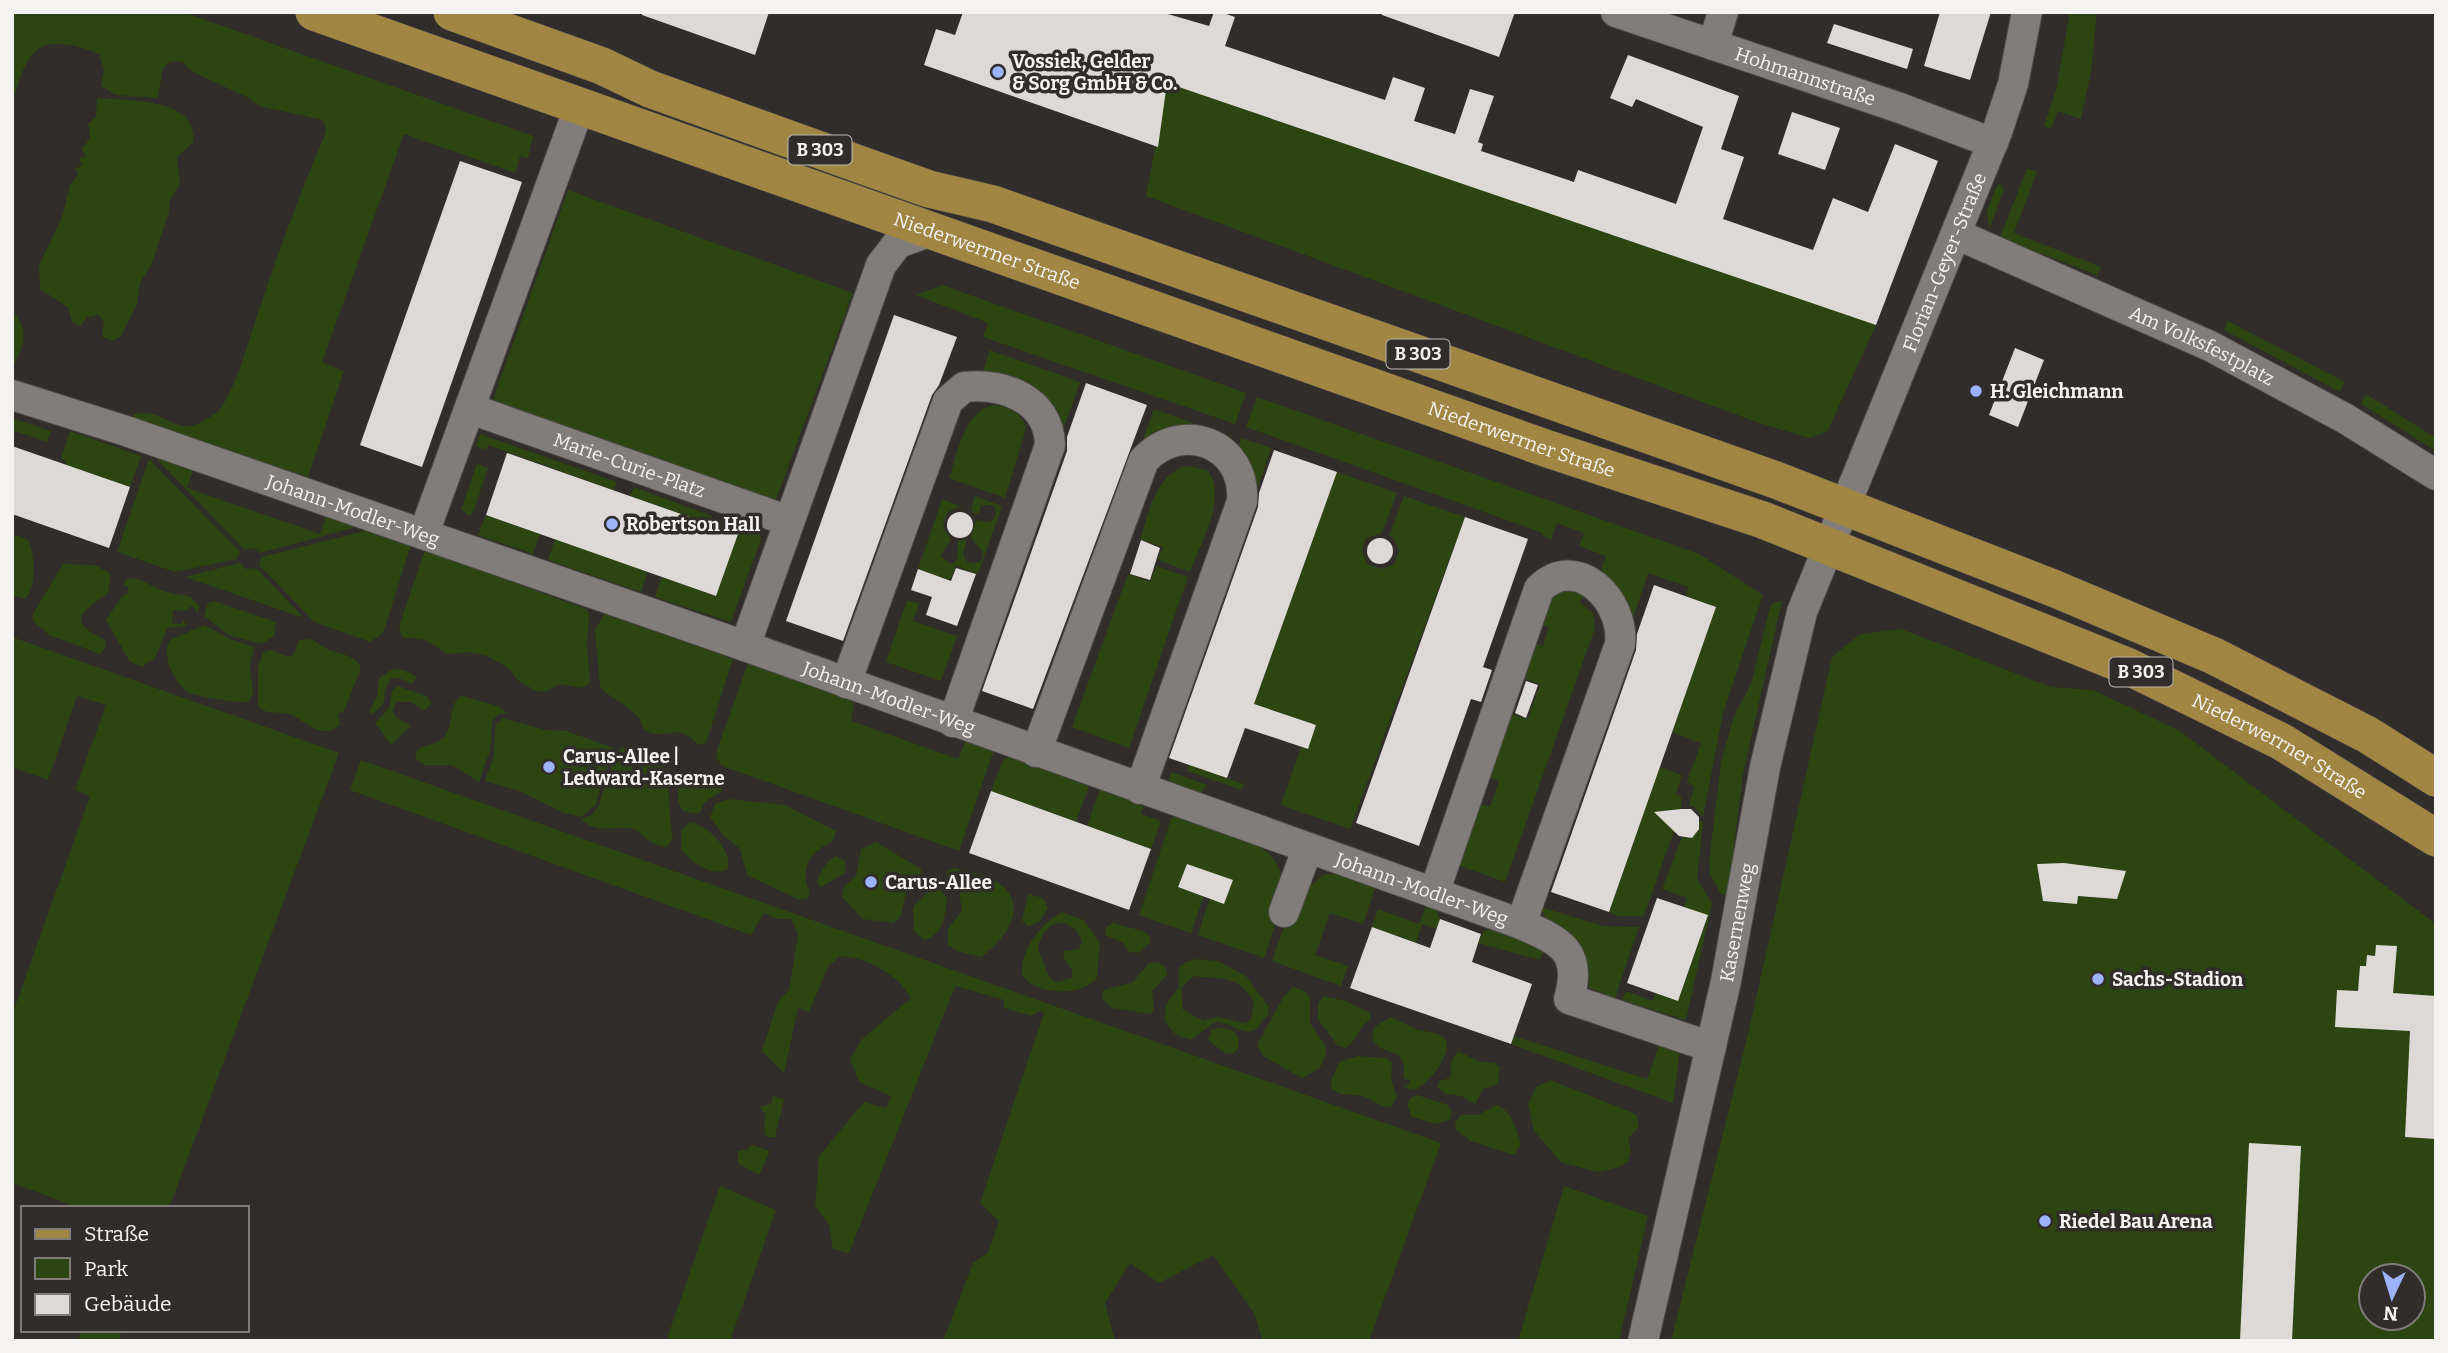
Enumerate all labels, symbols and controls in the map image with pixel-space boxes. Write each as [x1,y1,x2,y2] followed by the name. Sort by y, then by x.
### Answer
[1732,42,1879,111] street label: Hohmannstraße
[1012,50,1178,95] place label: Vossiek, Gelder & Sorg GmbH & Co.
[990,64,1006,80] marker: Vossiek, Gelder & Sorg GmbH & Co.
[788,135,852,164] road number: B 303
[1898,169,1991,355] street label: Florian-Geyer-Straße
[890,207,1083,294] street label: Niederwerrner Straße
[2126,301,2278,390] street label: Am Volksfestplatz
[1386,340,1450,368] road number: B 303
[1990,380,2124,403] place label: H. Gleichmann
[1968,383,1984,399] marker: H. Gleichmann
[1425,396,1618,482] street label: Niederwerrner Straße
[550,428,708,503] street label: Marie-Curie-Platz
[262,469,443,551] street label: Johann-Modler-Weg
[626,513,760,536] place label: Robertson Hall
[604,516,620,532] marker: Robertson Hall
[799,656,979,740] street label: Johann-Modler-Weg
[2110,658,2172,686] road number: B 303
[2188,689,2371,804] street label: Niederwerrner Straße
[563,745,725,790] place label: Carus-Allee | Ledward-Kaserne
[541,759,557,775] marker: Carus-Allee | Ledward-Kaserne
[1331,847,1512,931] street label: Johann-Modler-Weg
[1715,861,1759,984] street label: Kasernenweg
[885,871,992,894] place label: Carus-Allee
[863,874,879,890] marker: Carus-Allee
[2112,968,2244,991] place label: Sachs-Stadion
[2090,971,2106,987] marker: Sachs-Stadion
[21,1206,248,1332] legend
[2059,1210,2213,1233] place label: Riedel Bau Arena
[2037,1213,2053,1229] marker: Riedel Bau Arena
[84,1221,149,1247] text: Straße
[84,1256,128,1282] text: Park
[2357,1262,2427,1332] north arrow
[84,1291,172,1317] text: Gebäude
[2382,1301,2399,1325] text: N

